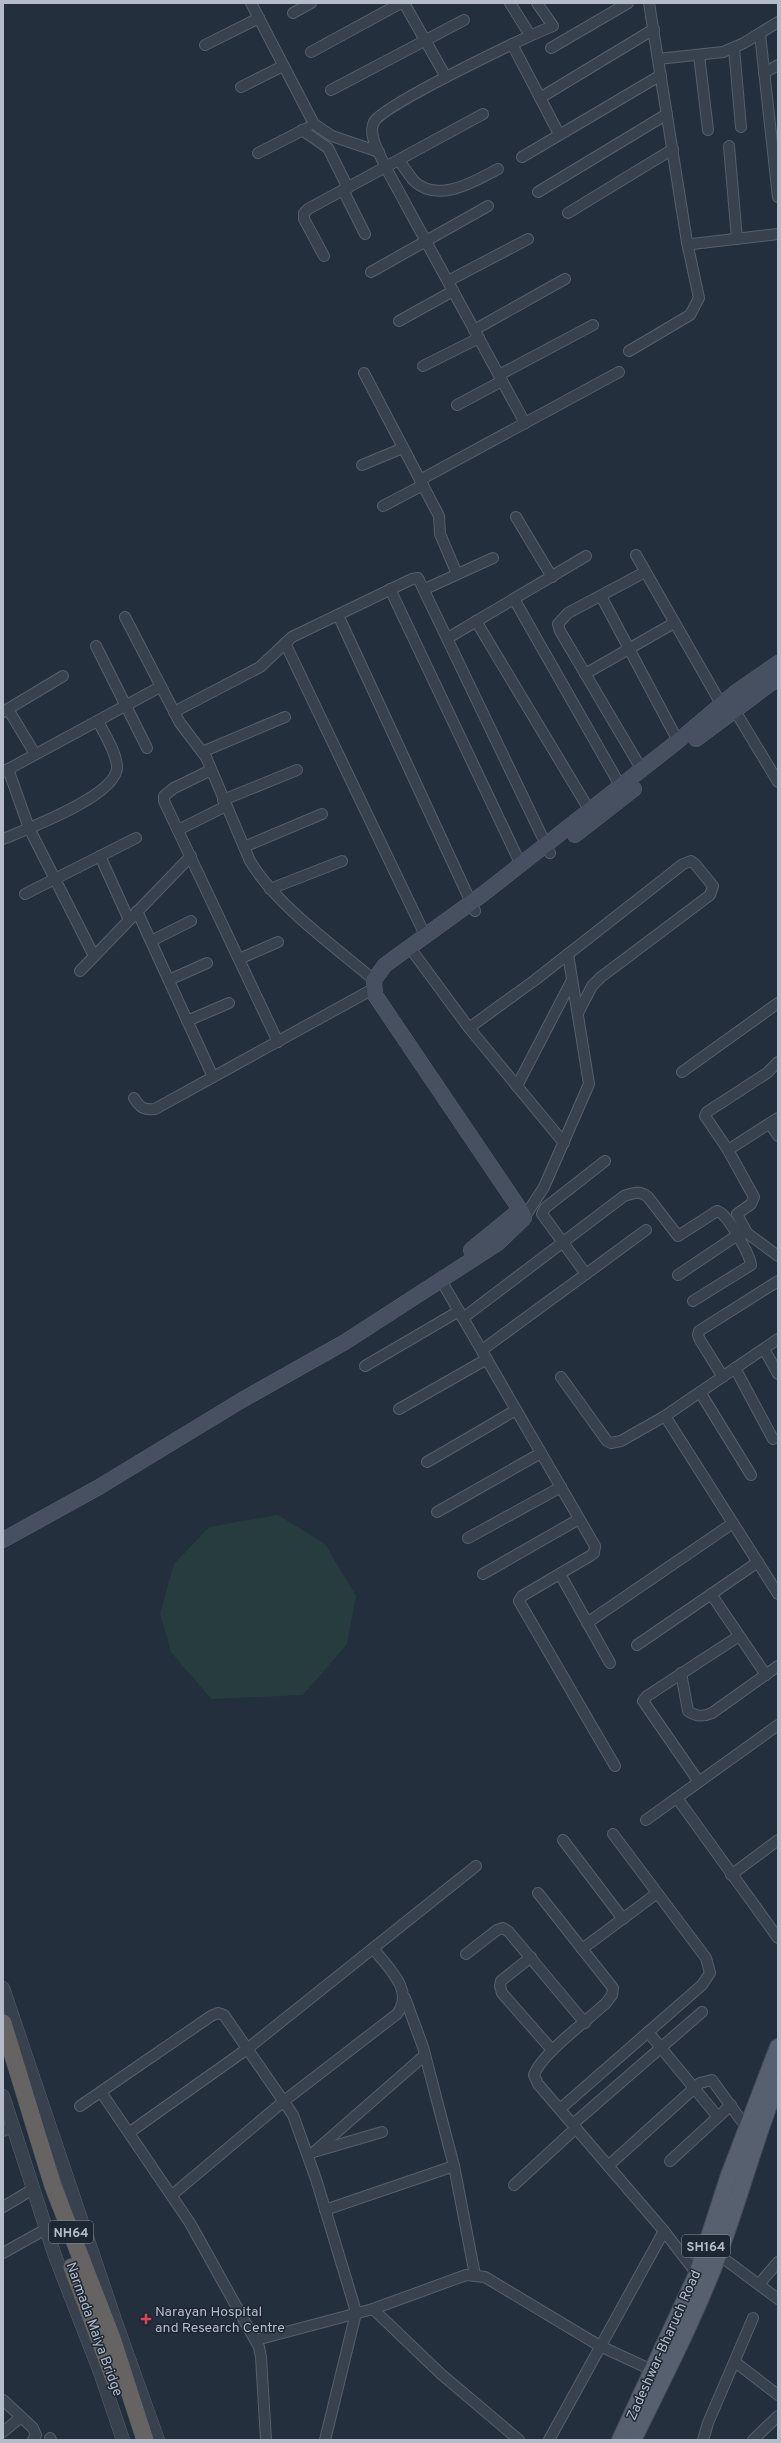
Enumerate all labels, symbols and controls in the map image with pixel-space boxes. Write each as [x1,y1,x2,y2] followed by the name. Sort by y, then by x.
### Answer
[49,2221,93,2243] road number: NH64
[682,2235,730,2257] road number: SH164
[61,2260,126,2399] street label: Narmada Maiya Bridge
[624,2268,705,2423] street label: Zadeshwar-Bharuch Road
[155,2304,285,2337] place label: Narayan Hospital and Research Centre
[140,2313,152,2325] marker: Narayan Hospital and Research Centre

